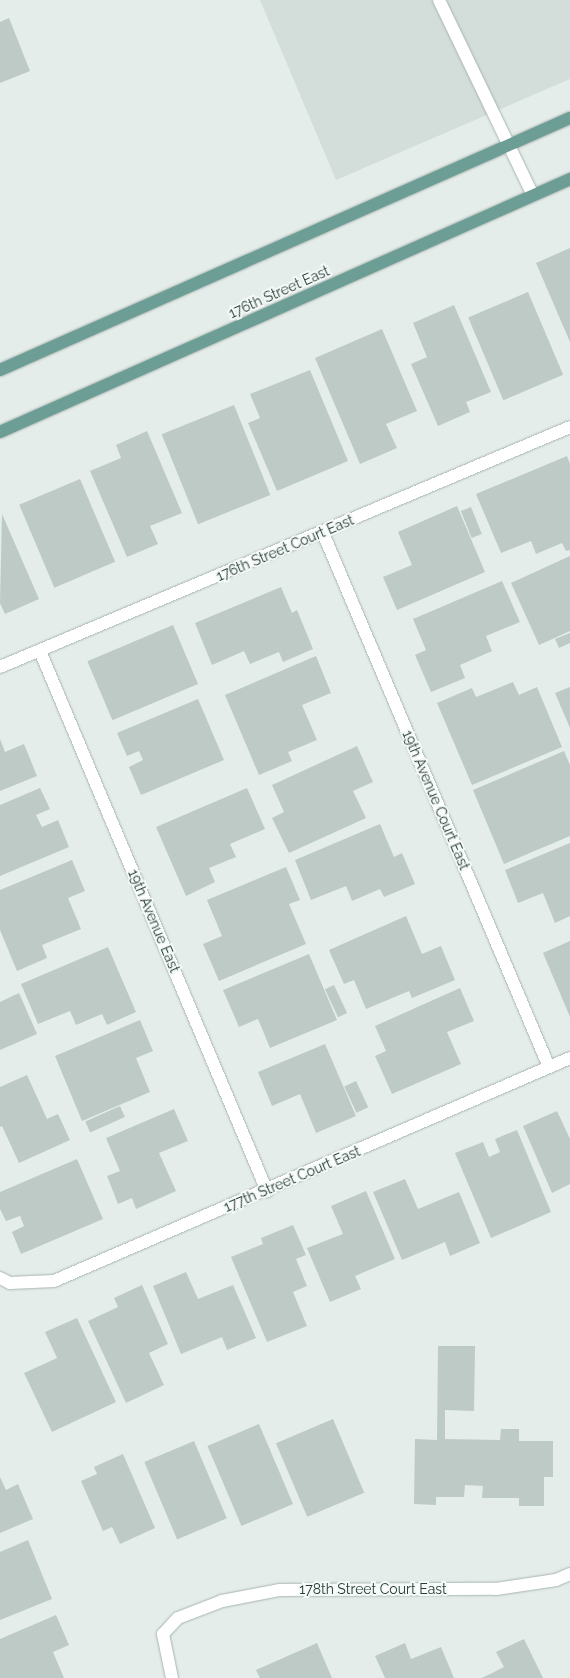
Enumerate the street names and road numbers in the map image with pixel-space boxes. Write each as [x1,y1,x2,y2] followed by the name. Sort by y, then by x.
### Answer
[226,262,332,322] street label: 176th Street East
[214,511,356,585] street label: 176th Street Court East
[399,728,473,872] street label: 19th Avenue Court East
[125,867,183,975] street label: 19th Avenue East
[221,1143,363,1215] street label: 177th Street Court East
[299,1581,447,1597] street label: 178th Street Court East

